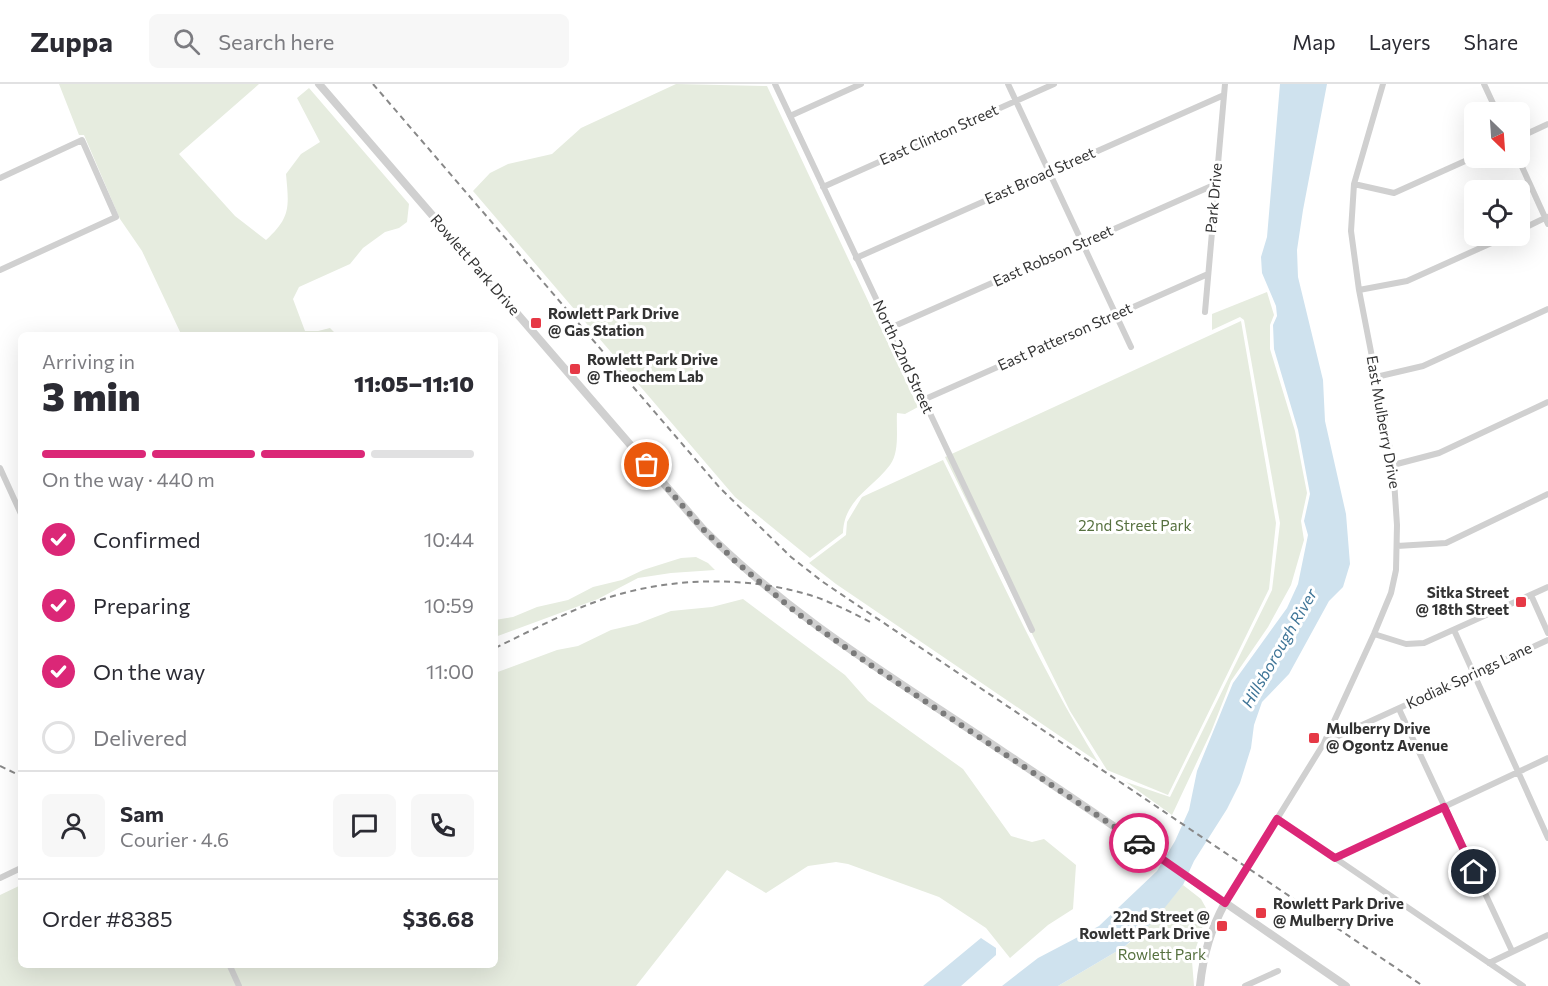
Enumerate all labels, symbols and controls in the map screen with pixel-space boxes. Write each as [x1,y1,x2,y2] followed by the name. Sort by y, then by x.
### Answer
[149,14,569,68] search box
[30,24,113,58] text: Zuppa
[170,25,203,58] icon: search
[218,28,334,55] text: Search here
[1292,29,1336,54] text: Map
[1369,29,1431,54] text: Layers
[1464,29,1518,54] text: Share
[876,100,1001,168] street label: East Clinton Street
[1464,102,1530,168] north arrow
[1464,102,1530,246] map controls
[982,143,1097,207] street label: East Broad Street
[1201,162,1225,234] street label: Park Drive
[1464,180,1530,246] button: locate
[427,210,524,318] street label: Rowlett Park Drive
[990,221,1115,290] street label: East Robson Street
[870,297,938,416] street label: North 22nd Street
[995,298,1135,374] street label: East Patterson Street
[548,304,679,339] place label: Rowlett Park Drive @ Gas Station
[529,316,543,330] marker: Rowlett Park Drive @ Gas Station
[42,349,135,373] text: Arriving in
[587,350,718,385] place label: Rowlett Park Drive @ Theochem Lab
[1363,354,1405,490] street label: East Mulberry Drive
[568,362,582,376] marker: Rowlett Park Drive @ Theochem Lab
[354,370,474,397] text: 11:05–11:10
[42,371,140,419] text: 3 min
[621,439,672,490] pin
[630,448,663,481] icon: bag
[42,467,215,491] text: On the way · 440 m
[1078,516,1192,534] park label: 22nd Street Park
[42,523,75,556] icon: check
[93,526,200,553] text: Confirmed
[424,527,474,551] text: 10:44
[1416,583,1509,618] place label: Sitka Street @ 18th Street
[1237,585,1321,710] water label: Hillsborough River
[42,589,75,622] icon: check
[93,592,190,619] text: Preparing
[424,593,474,617] text: 10:59
[1514,595,1528,609] marker: Sitka Street @ 18th Street
[1403,638,1534,712] street label: Kodiak Springs Lane
[42,655,75,688] icon: check
[93,658,205,685] text: On the way
[426,659,474,683] text: 11:00
[1326,719,1448,754] place label: Mulberry Drive @ Ogontz Avenue
[93,724,187,751] text: Delivered
[1307,731,1321,745] marker: Mulberry Drive @ Ogontz Avenue
[42,794,105,857] button: person
[333,794,396,857] button: chat
[411,794,474,857] button: phone
[120,800,164,827] text: Sam
[1109,813,1169,873] courier
[120,827,229,851] text: Courier · 4.6
[1123,827,1156,860] icon: car
[1448,846,1499,897] pin
[1457,855,1490,888] icon: home
[1273,894,1404,929] place label: Rowlett Park Drive @ Mulberry Drive
[42,905,173,932] text: Order #8385
[403,905,474,932] text: $36.68
[1254,906,1268,920] marker: Rowlett Park Drive @ Mulberry Drive
[1079,907,1210,942] place label: 22nd Street @ Rowlett Park Drive
[1215,919,1229,933] marker: 22nd Street @ Rowlett Park Drive
[1118,945,1206,963] park label: Rowlett Park

